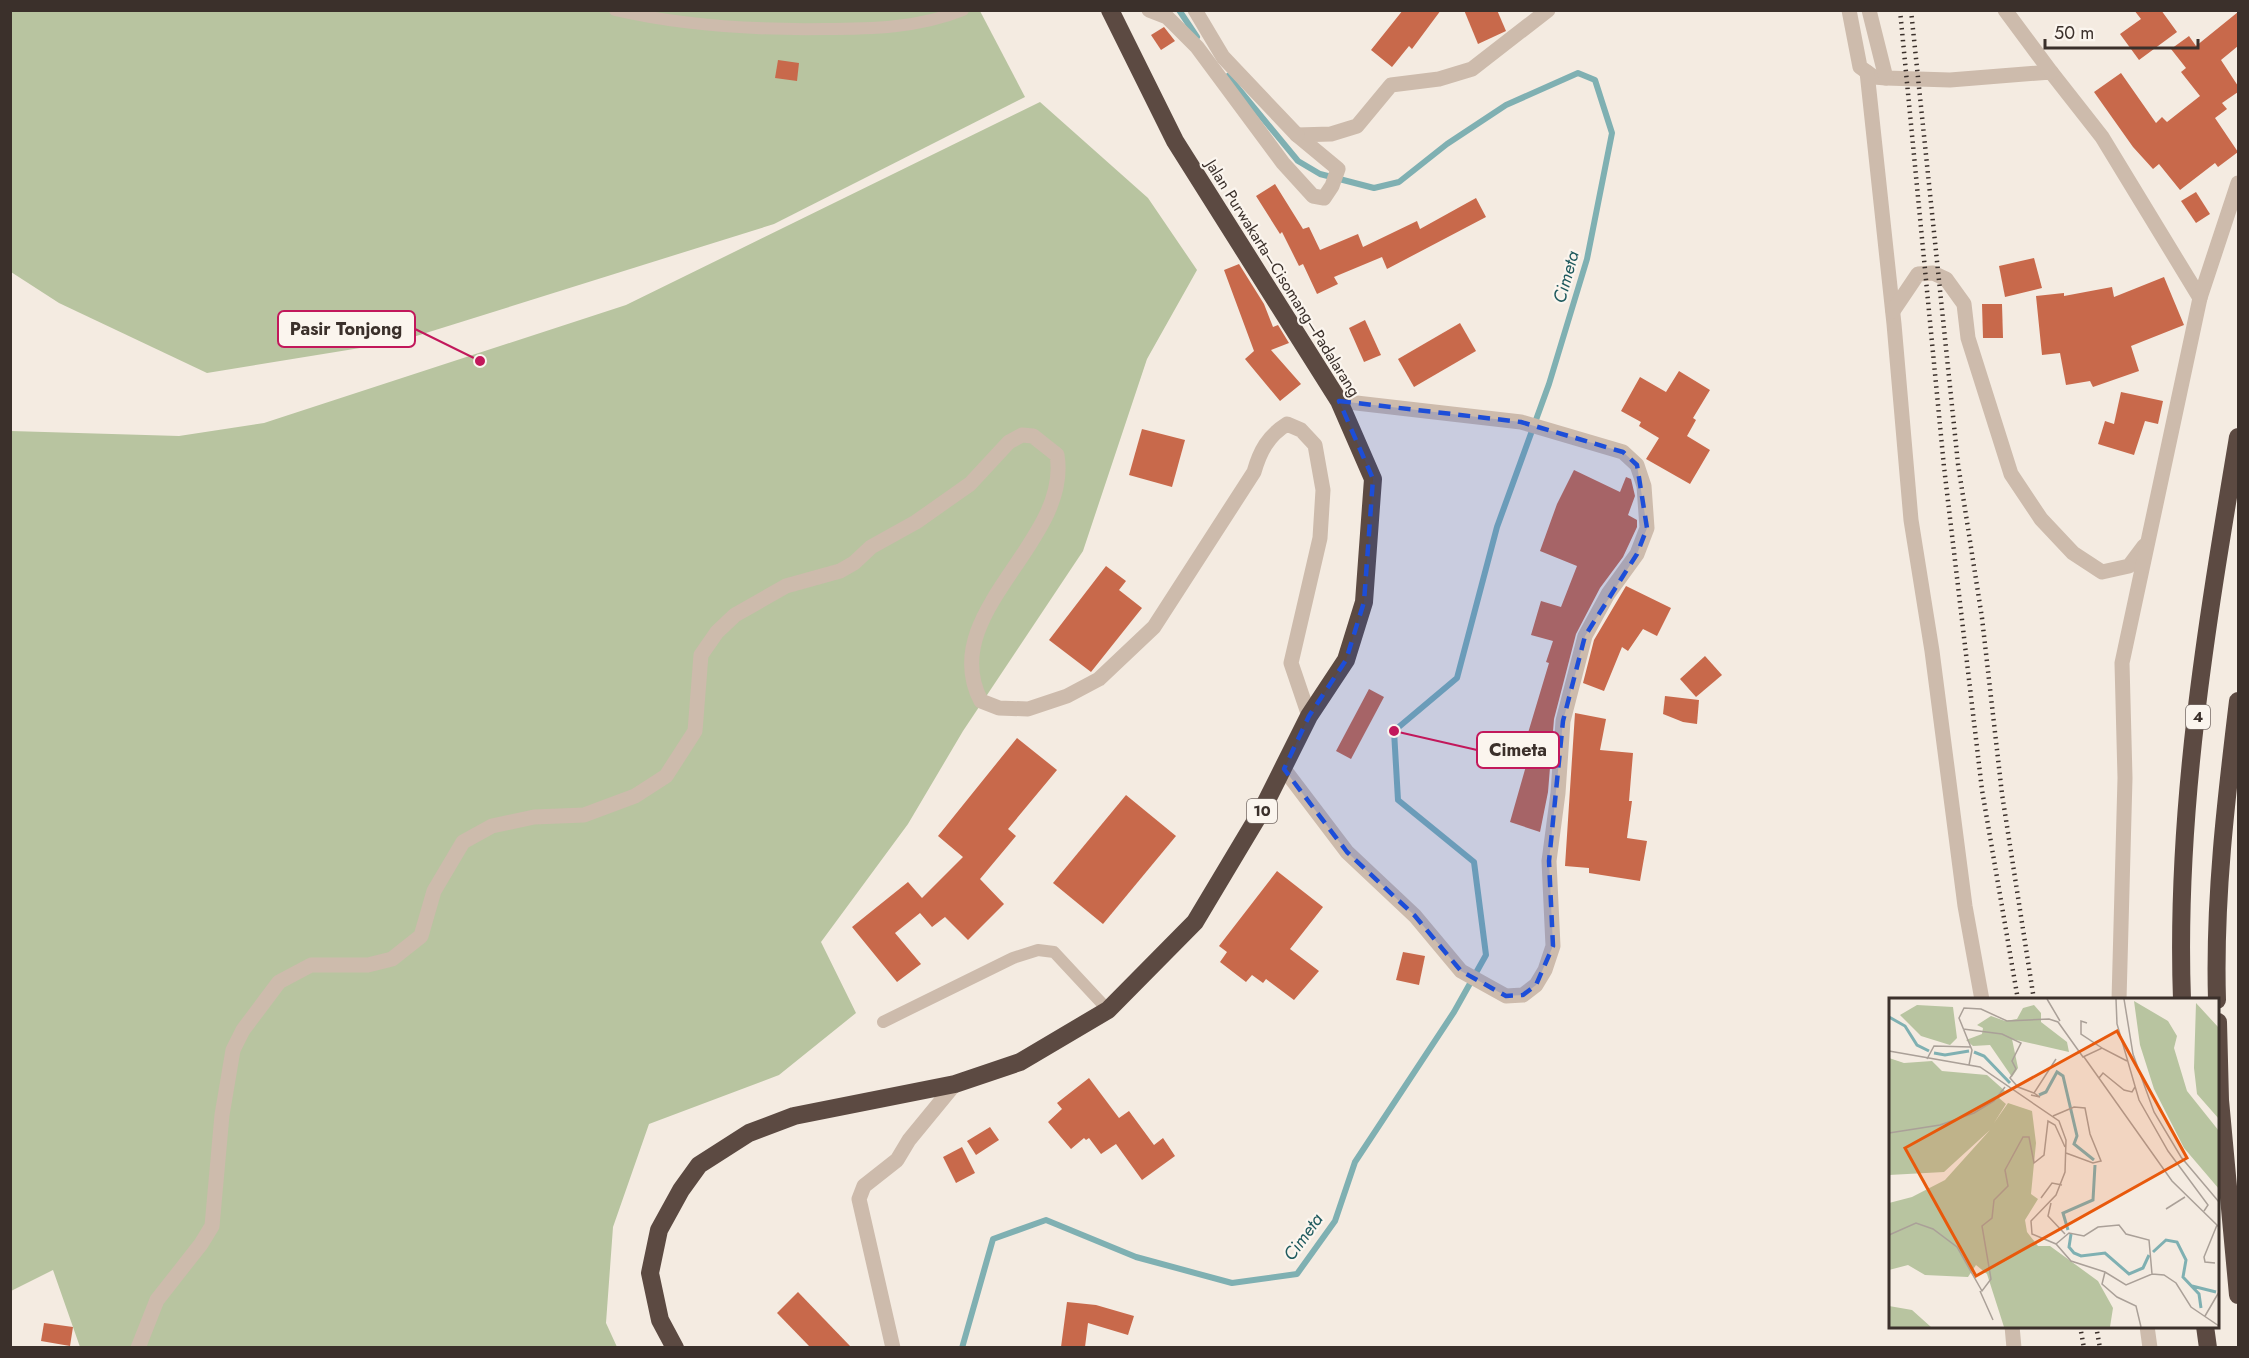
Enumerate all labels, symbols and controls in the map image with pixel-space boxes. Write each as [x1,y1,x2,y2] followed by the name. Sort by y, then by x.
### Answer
[2045,12,2198,50] scale bar
[2054,20,2094,46] text: 50 m
[1199,153,1366,401] street label: Jalan Purwakarta–Cisomang–Padalarang
[1546,248,1586,306] water label: Cimeta
[278,311,415,347] callout: Pasir Tonjong
[290,316,402,342] text: Pasir Tonjong
[2186,705,2210,729] road number: 4
[1477,732,1559,768] callout: Cimeta
[1489,737,1547,763] text: Cimeta
[1247,799,1277,823] road number: 10
[1889,998,2219,1328] inset map
[1277,1208,1329,1266] water label: Cimeta

